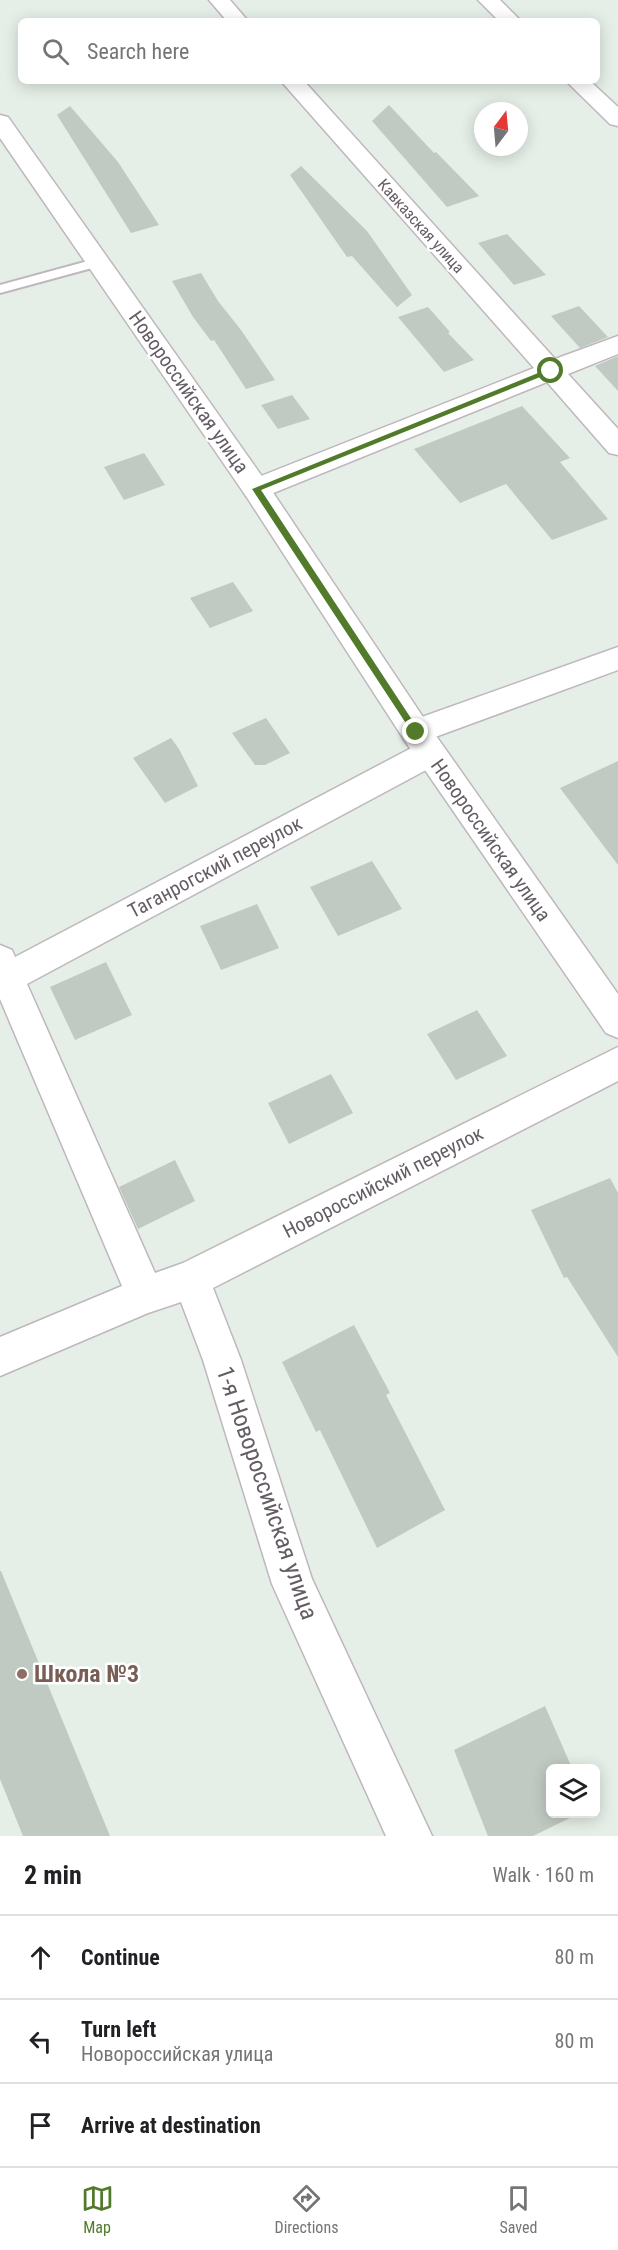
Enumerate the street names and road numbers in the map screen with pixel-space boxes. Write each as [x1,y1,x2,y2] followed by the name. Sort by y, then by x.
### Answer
[374,175,468,277] street label: Кавказская улица
[124,306,254,478] street label: Новороссийская улица
[426,754,556,926] street label: Новороссийская улица
[124,811,306,923] street label: Таганрогский переулок
[279,1121,488,1243] street label: Новороссийский переулок
[211,1363,323,1623] street label: 1-я Новороссийская улица

